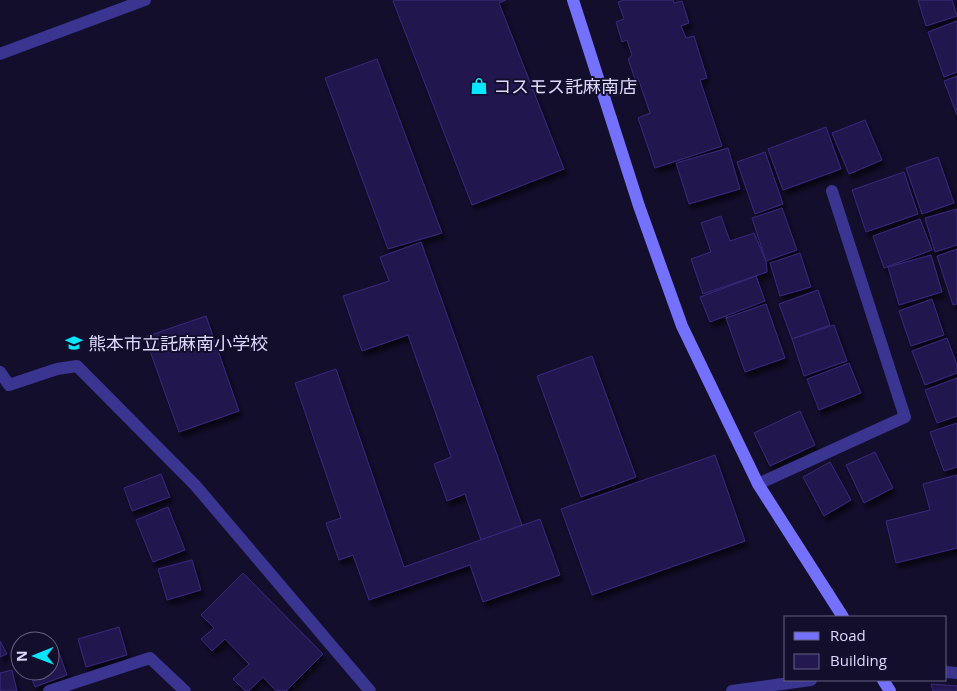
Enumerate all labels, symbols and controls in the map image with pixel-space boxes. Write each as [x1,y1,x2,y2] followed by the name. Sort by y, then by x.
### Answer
[493,74,637,98] place label: コスモス託麻南店
[469,76,489,96] shop icon: コスモス託麻南店
[88,331,268,355] place label: 熊本市立託麻南小学校
[64,333,84,353] school or university icon: 熊本市立託麻南小学校
[784,616,947,681] legend
[830,625,866,645] text: Road
[10,631,60,681] north arrow
[12,650,31,662] text: N
[830,650,887,670] text: Building

